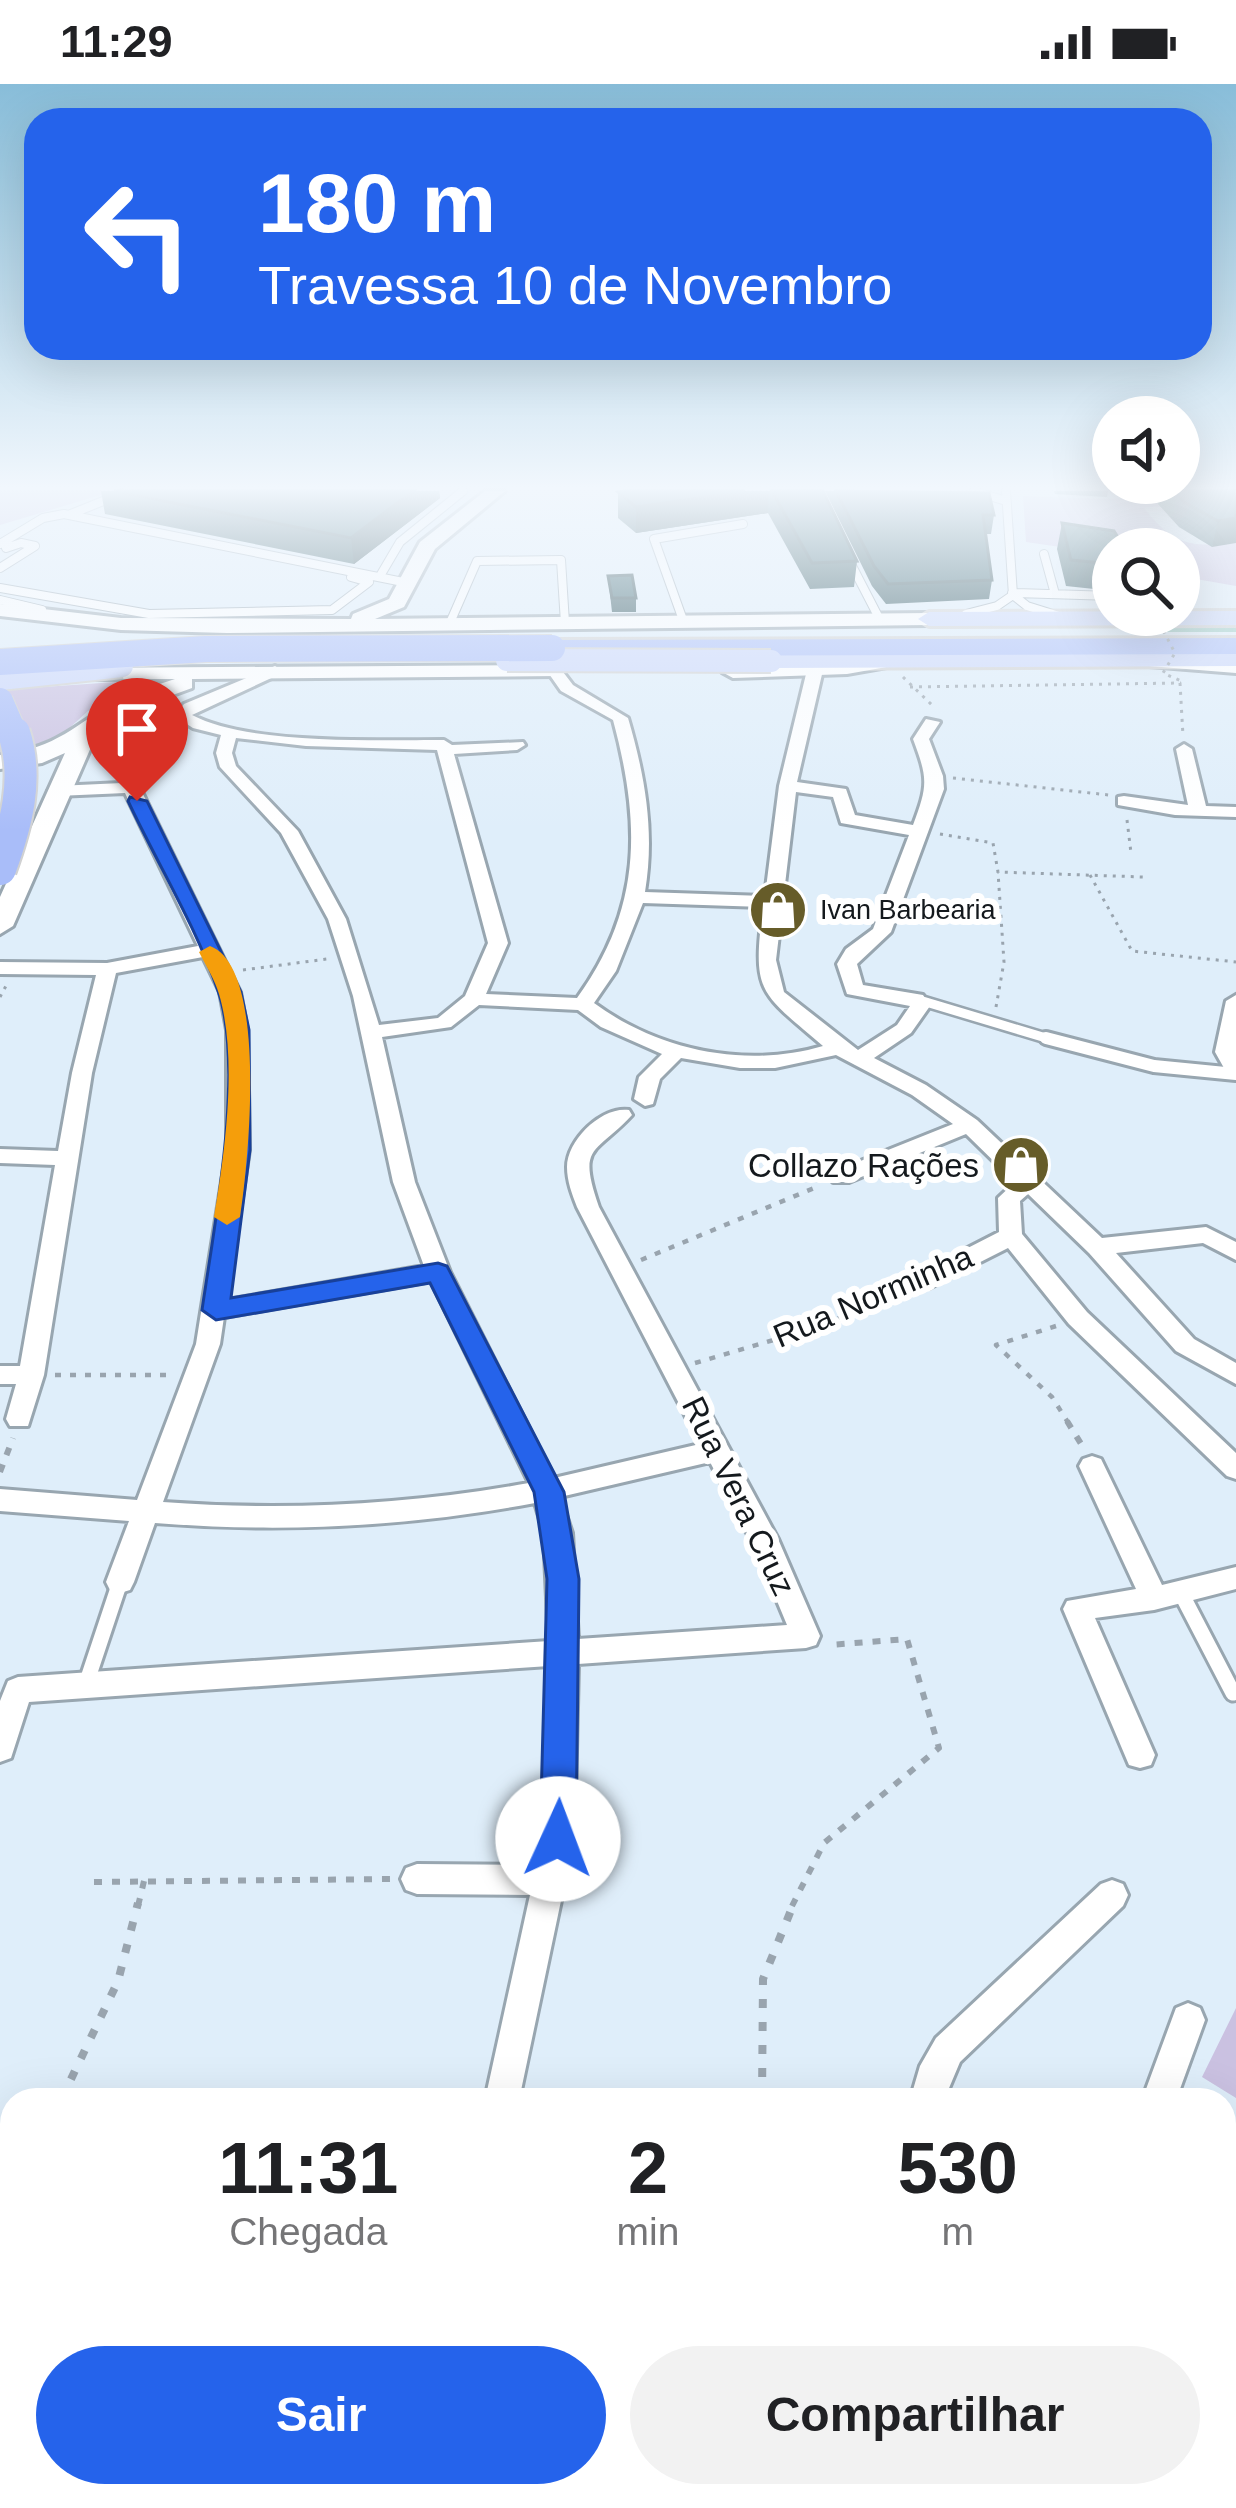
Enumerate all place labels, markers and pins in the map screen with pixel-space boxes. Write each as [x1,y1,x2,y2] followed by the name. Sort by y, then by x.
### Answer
[86,678,188,801] pin
[747,879,809,941] shop icon: Ivan Barbearia
[820,895,997,925] place label: Ivan Barbearia
[990,1134,1052,1196] shop icon: Collazo Rações
[748,1147,979,1184] place label: Collazo Rações

